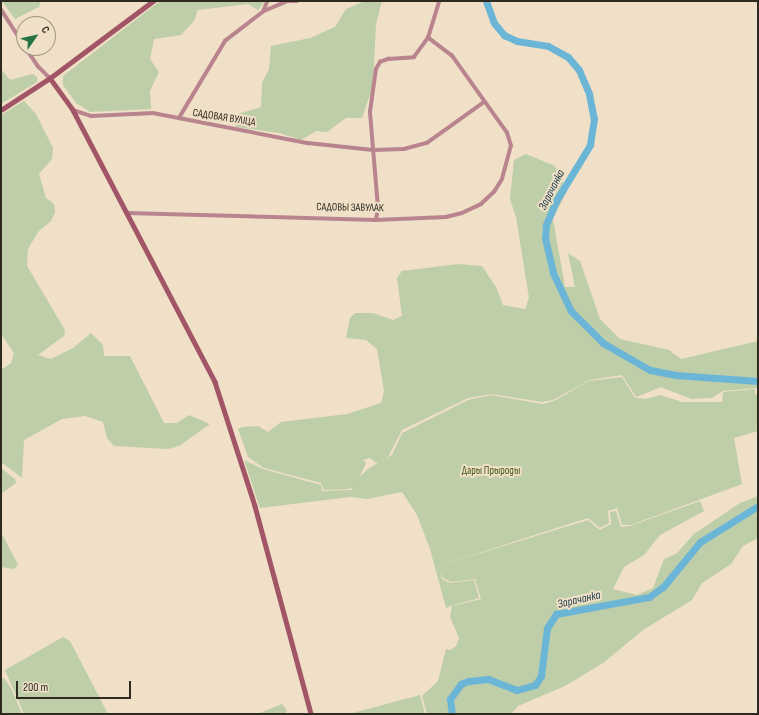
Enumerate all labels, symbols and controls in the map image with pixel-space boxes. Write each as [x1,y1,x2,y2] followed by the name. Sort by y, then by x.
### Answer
[16,16,56,56] north arrow
[39,24,53,36] text: С
[192,107,256,129] street label: САДОВАЯ ВУЛІЦА
[536,167,568,213] water label: Зарачанка
[316,201,384,215] street label: САДОВЫ ЗАВУЛАК
[462,464,520,478] park label: Дары Прыроды
[556,588,602,612] water label: Зарачанка
[18,673,133,699] scale bar
[23,680,48,695] text: 200 m

